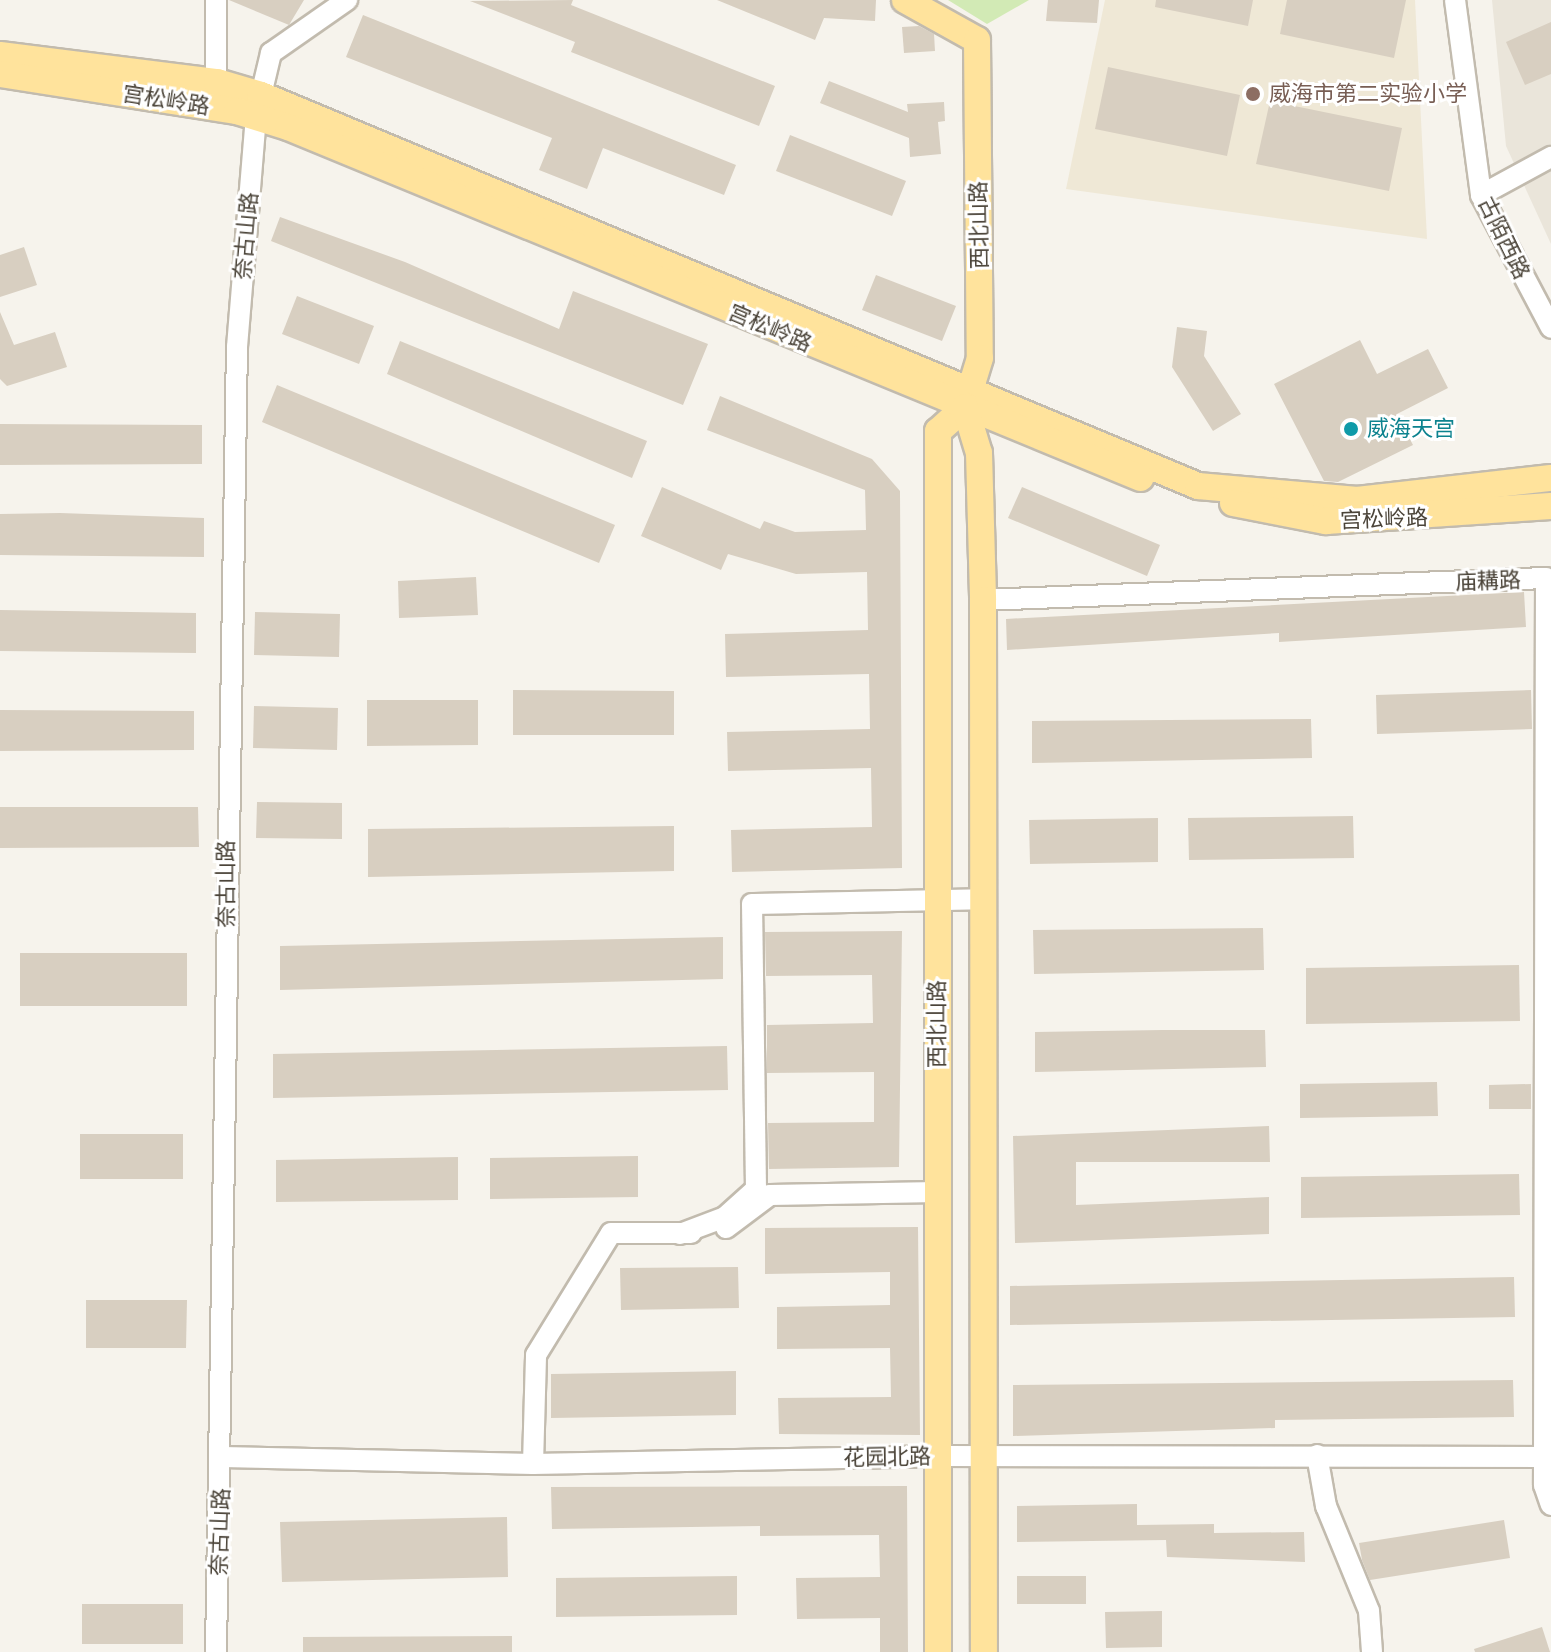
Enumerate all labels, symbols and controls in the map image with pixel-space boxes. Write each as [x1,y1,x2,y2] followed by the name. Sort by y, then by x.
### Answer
[120,80,212,120] street label: 宫松岭路
[1269,81,1467,107] place label: 威海市第二实验小学
[1244,85,1262,103] marker: 威海市第二实验小学
[965,181,993,269] street label: 西北山路
[229,191,263,281] street label: 奈古山路
[1473,193,1535,283] street label: 古陌西路
[724,299,816,357] street label: 宫松岭路
[1367,416,1455,442] place label: 威海天宫
[1342,420,1360,438] marker: 威海天宫
[1340,504,1428,534] street label: 宫松岭路
[1455,567,1521,595] street label: 庙耩路
[213,840,239,928] street label: 奈古山路
[924,980,950,1068] street label: 西北山路
[843,1443,931,1471] street label: 花园北路
[205,1488,235,1576] street label: 奈古山路

